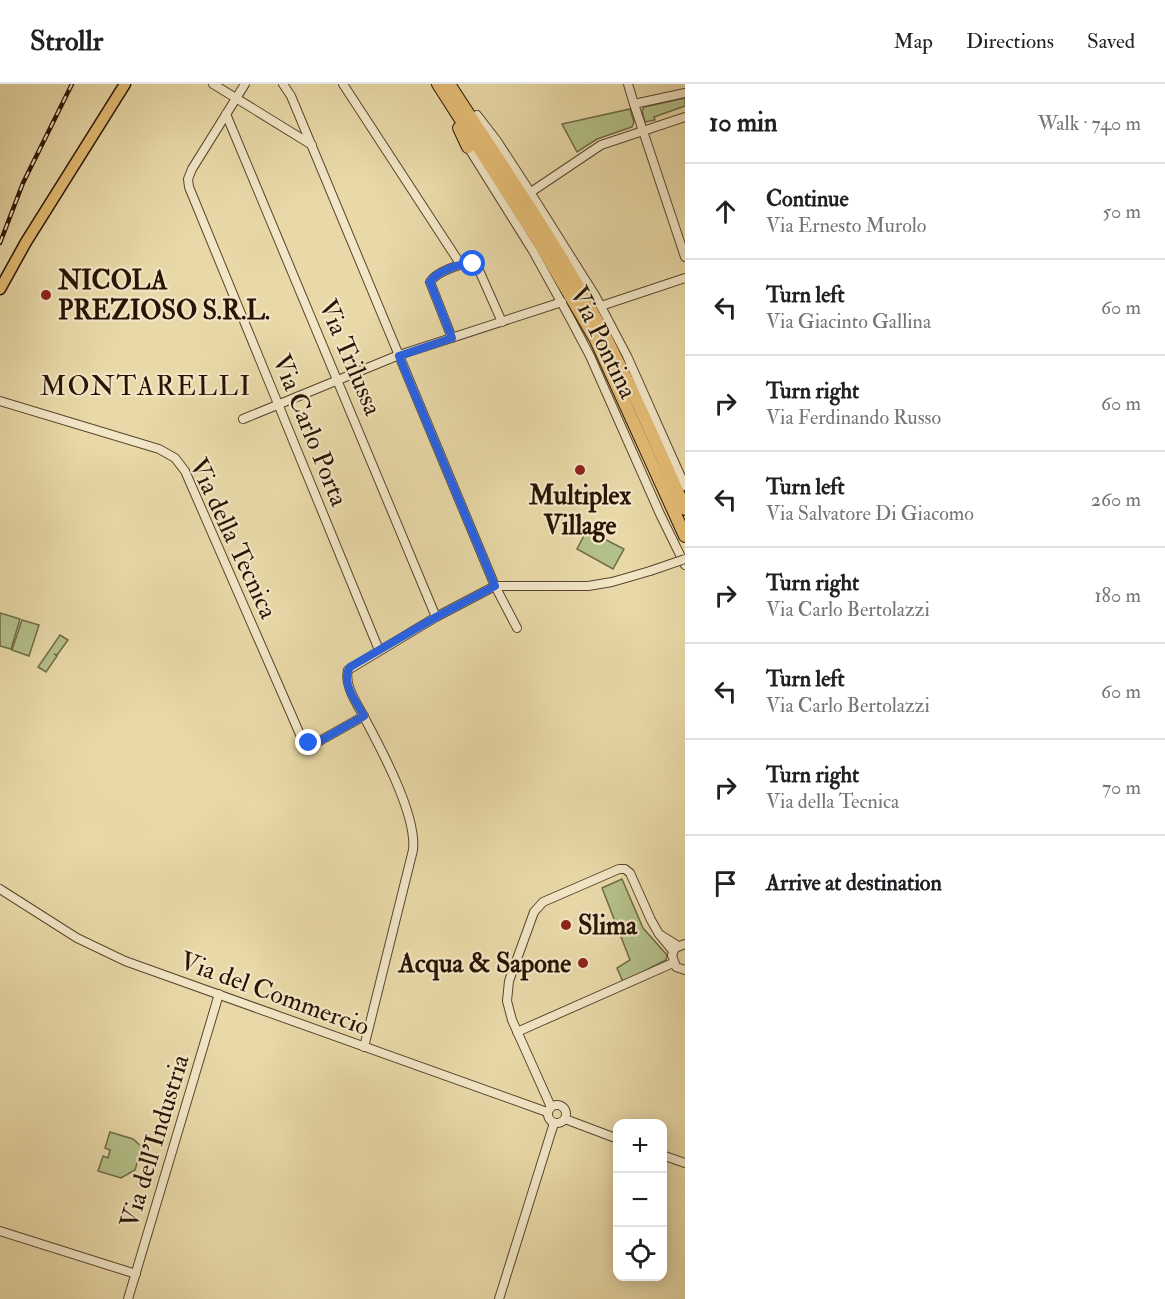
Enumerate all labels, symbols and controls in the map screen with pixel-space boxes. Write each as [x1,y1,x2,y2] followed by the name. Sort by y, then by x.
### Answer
[30,24,103,59] text: Strollr
[893,28,933,55] text: Map
[966,28,1054,55] text: Directions
[1087,28,1135,55] text: Saved
[709,107,777,139] text: 10 min
[1038,111,1141,136] text: Walk · 740 m
[766,185,849,213] text: Continue
[709,195,742,228] icon: ahead
[1102,199,1141,224] text: 50 m
[766,213,926,238] text: Via Ernesto Murolo
[459,250,485,276] route start
[57,265,270,327] place label: NICOLA PREZIOSO S.R.L.
[562,281,644,404] street label: Via Pontina
[766,281,845,309] text: Turn left
[39,288,53,302] marker: NICOLA PREZIOSO S.R.L.
[709,291,742,324] icon: left
[311,295,389,421] street label: Via Trilussa
[1101,295,1141,320] text: 60 m
[766,309,931,334] text: Via Giacinto Gallina
[265,350,355,511] street label: Via Carlo Porta
[40,370,252,403] district label: MONTARELLI
[766,377,859,405] text: Turn right
[709,387,742,420] icon: right
[1101,391,1141,416] text: 60 m
[766,405,941,430] text: Via Ferdinando Russo
[182,453,284,624] street label: Via della Tecnica
[573,463,587,477] marker: Multiplex Village
[766,473,845,501] text: Turn left
[528,480,631,543] place label: Multiplex Village
[709,483,742,516] icon: left
[1091,487,1141,512] text: 260 m
[766,501,974,526] text: Via Salvatore Di Giacomo
[766,569,859,597] text: Turn right
[709,579,742,612] icon: right
[1094,583,1141,608] text: 180 m
[766,597,930,622] text: Via Carlo Bertolazzi
[766,665,845,693] text: Turn left
[709,675,742,708] icon: left
[1101,679,1141,704] text: 60 m
[766,693,930,718] text: Via Carlo Bertolazzi
[295,729,321,755] route end
[766,761,859,789] text: Turn right
[709,771,742,804] icon: right
[1102,775,1141,800] text: 70 m
[766,789,899,814] text: Via della Tecnica
[709,867,742,900] icon: arrive
[766,869,942,897] text: Arrive at destination
[578,910,638,942] place label: Slima
[559,918,573,932] marker: Slima
[176,945,374,1043] street label: Via del Commercio
[398,948,571,981] place label: Acqua & Sapone
[576,956,590,970] marker: Acqua & Sapone
[113,1050,197,1232] street label: Via dell'Industria
[613,1119,667,1281] map controls
[613,1119,667,1173] button: +
[613,1173,667,1227] button: −
[613,1227,667,1281] button: locate

